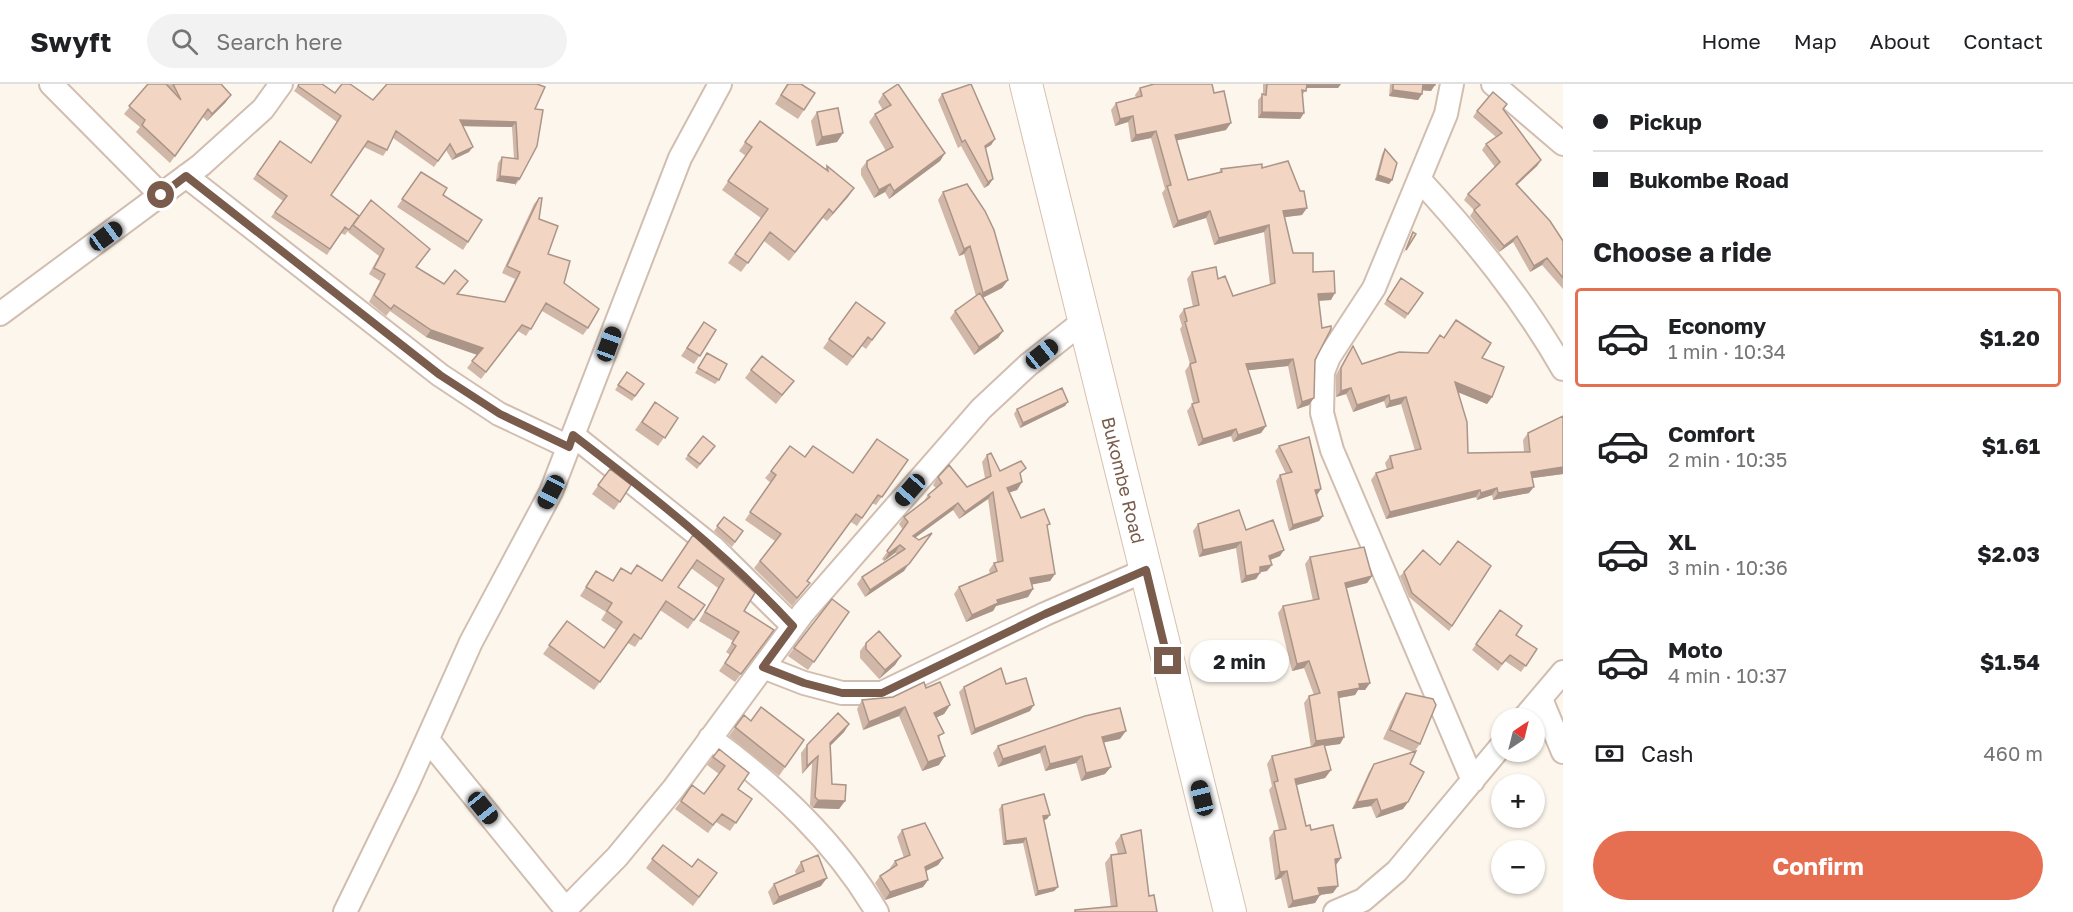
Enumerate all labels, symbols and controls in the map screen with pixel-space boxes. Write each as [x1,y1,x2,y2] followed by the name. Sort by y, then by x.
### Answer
[147,14,567,68] search box
[30,25,111,58] text: Swyft
[168,25,201,58] icon: search
[216,28,342,55] text: Search here
[1701,28,1761,54] text: Home
[1794,28,1837,54] text: Map
[1870,28,1930,54] text: About
[1963,28,2043,54] text: Contact
[1629,108,1702,135] text: Pickup
[1629,166,1789,193] text: Bukombe Road
[147,181,174,208] route start
[86,218,126,254] car
[1593,236,1772,268] text: Choose a ride
[1596,311,1650,365] icon: car
[1668,312,1766,339] text: Economy
[594,324,624,364] car
[1979,324,2040,351] text: $1.20
[1022,336,1062,372] car
[1668,339,1786,363] text: 1 min · 10:34
[1097,415,1150,546] street label: Bukombe Road
[1596,419,1650,473] icon: car
[1668,420,1755,447] text: Comfort
[1982,432,2040,459] text: $1.61
[1668,447,1787,471] text: 2 min · 10:35
[891,471,929,509] car
[535,472,567,512] car
[1596,527,1650,581] icon: car
[1668,528,1696,555] text: XL
[1977,540,2040,567] text: $2.03
[1668,555,1788,579] text: 3 min · 10:36
[1596,635,1650,689] icon: car
[1668,636,1723,663] text: Moto
[1189,640,1288,682] callout: 2 min
[1154,647,1181,674] route end
[1980,648,2040,675] text: $1.54
[1213,649,1266,673] text: 2 min
[1668,663,1787,687] text: 4 min · 10:37
[1491,708,1545,762] north arrow
[1491,708,1545,894] map controls
[1593,737,1626,770] icon: cash
[1641,740,1694,767] text: Cash
[1984,741,2043,765] text: 460 m
[1491,774,1545,828] button: +
[1189,778,1215,818] car
[465,788,501,828] car
[1593,831,2043,900] button: Confirm
[1491,840,1545,894] button: −

